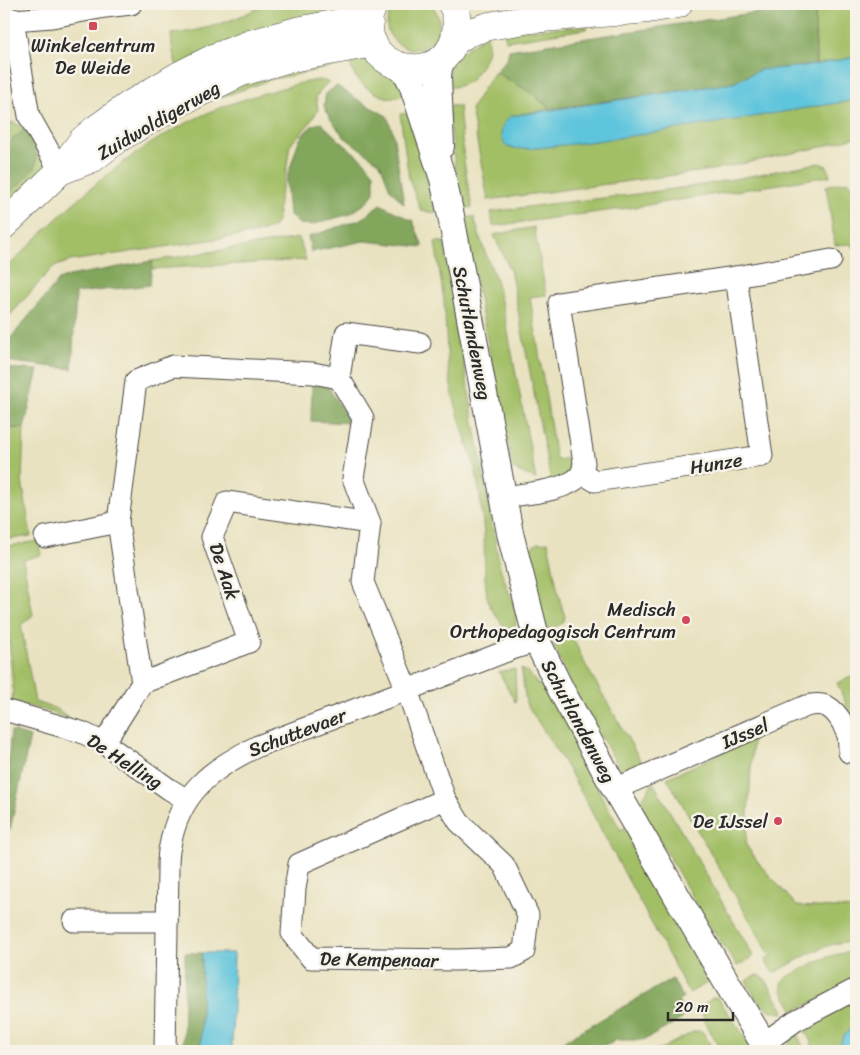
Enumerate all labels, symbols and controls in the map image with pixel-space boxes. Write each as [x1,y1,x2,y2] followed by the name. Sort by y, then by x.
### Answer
[87,20,99,32] marker: Winkelcentrum De Weide
[31,29,155,84] place label: Winkelcentrum De Weide
[90,71,227,169] street label: Zuidwoldigerweg
[443,263,502,403] street label: Schutlandenweg
[687,443,745,484] street label: Hunze
[200,538,249,605] street label: De Aak
[450,593,676,648] place label: Medisch Orthopedagogisch Centrum
[680,614,692,626] marker: Medisch Orthopedagogisch Centrum
[532,653,625,789] street label: Schutlandenweg
[243,698,352,766] street label: Schuttevaer
[715,708,775,759] street label: IJssel
[80,724,170,799] street label: De Helling
[693,805,769,838] place label: De IJssel
[772,815,784,827] marker: De IJssel
[320,942,440,977] street label: De Kempenaar
[668,990,732,1022] scale bar
[675,994,709,1020] text: 20 m

